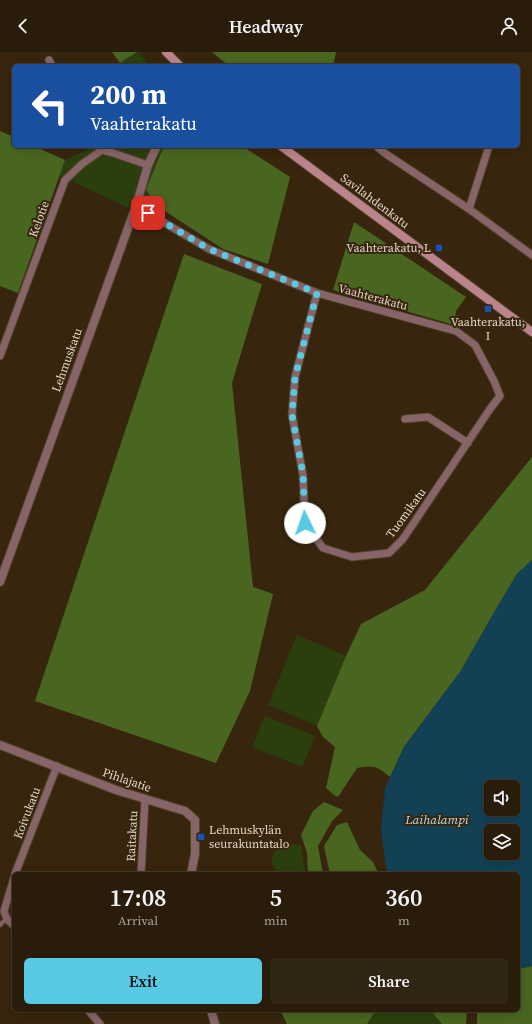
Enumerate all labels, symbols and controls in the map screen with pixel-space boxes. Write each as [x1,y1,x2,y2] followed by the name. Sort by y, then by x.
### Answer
[229,14,303,39] text: Headway
[12,15,34,37] icon: back
[498,15,520,37] icon: person
[90,75,167,113] text: 200 m
[24,80,76,132] icon: left
[90,111,197,136] text: Vaahterakatu
[337,170,413,232] street label: Savilahdenkatu
[131,196,165,230] pin
[25,199,53,239] street label: Kelotie
[137,202,159,224] icon: arrive
[346,240,431,256] place label: Vaahterakatu, L
[434,243,444,253] marker: Vaahterakatu, L
[337,280,409,314] street label: Vaahterakatu
[483,304,493,314] marker: Vaahterakatu, I
[451,314,525,344] place label: Vaahterakatu, I
[48,326,86,394] street label: Lehmuskatu
[382,485,430,541] street label: Tuomikatu
[284,502,326,544] position arrow
[100,764,154,796] street label: Pihlajatie
[484,780,520,860] map controls
[484,780,520,816] button: sound
[10,785,44,841] street label: Koivukatu
[123,810,141,862] street label: Raitakatu
[404,811,469,828] water label: Laihalampi
[209,822,290,852] place label: Lehmuskylän seurakuntatalo
[484,824,520,860] button: layers
[196,832,206,842] marker: Lehmuskylän seurakuntatalo
[109,881,167,914] text: 17:08
[270,881,282,914] text: 5
[385,881,423,914] text: 360
[118,912,158,929] text: Arrival
[264,912,288,929] text: min
[398,912,410,929] text: m
[24,958,262,1004] button: Exit
[270,958,508,1004] button: Share

